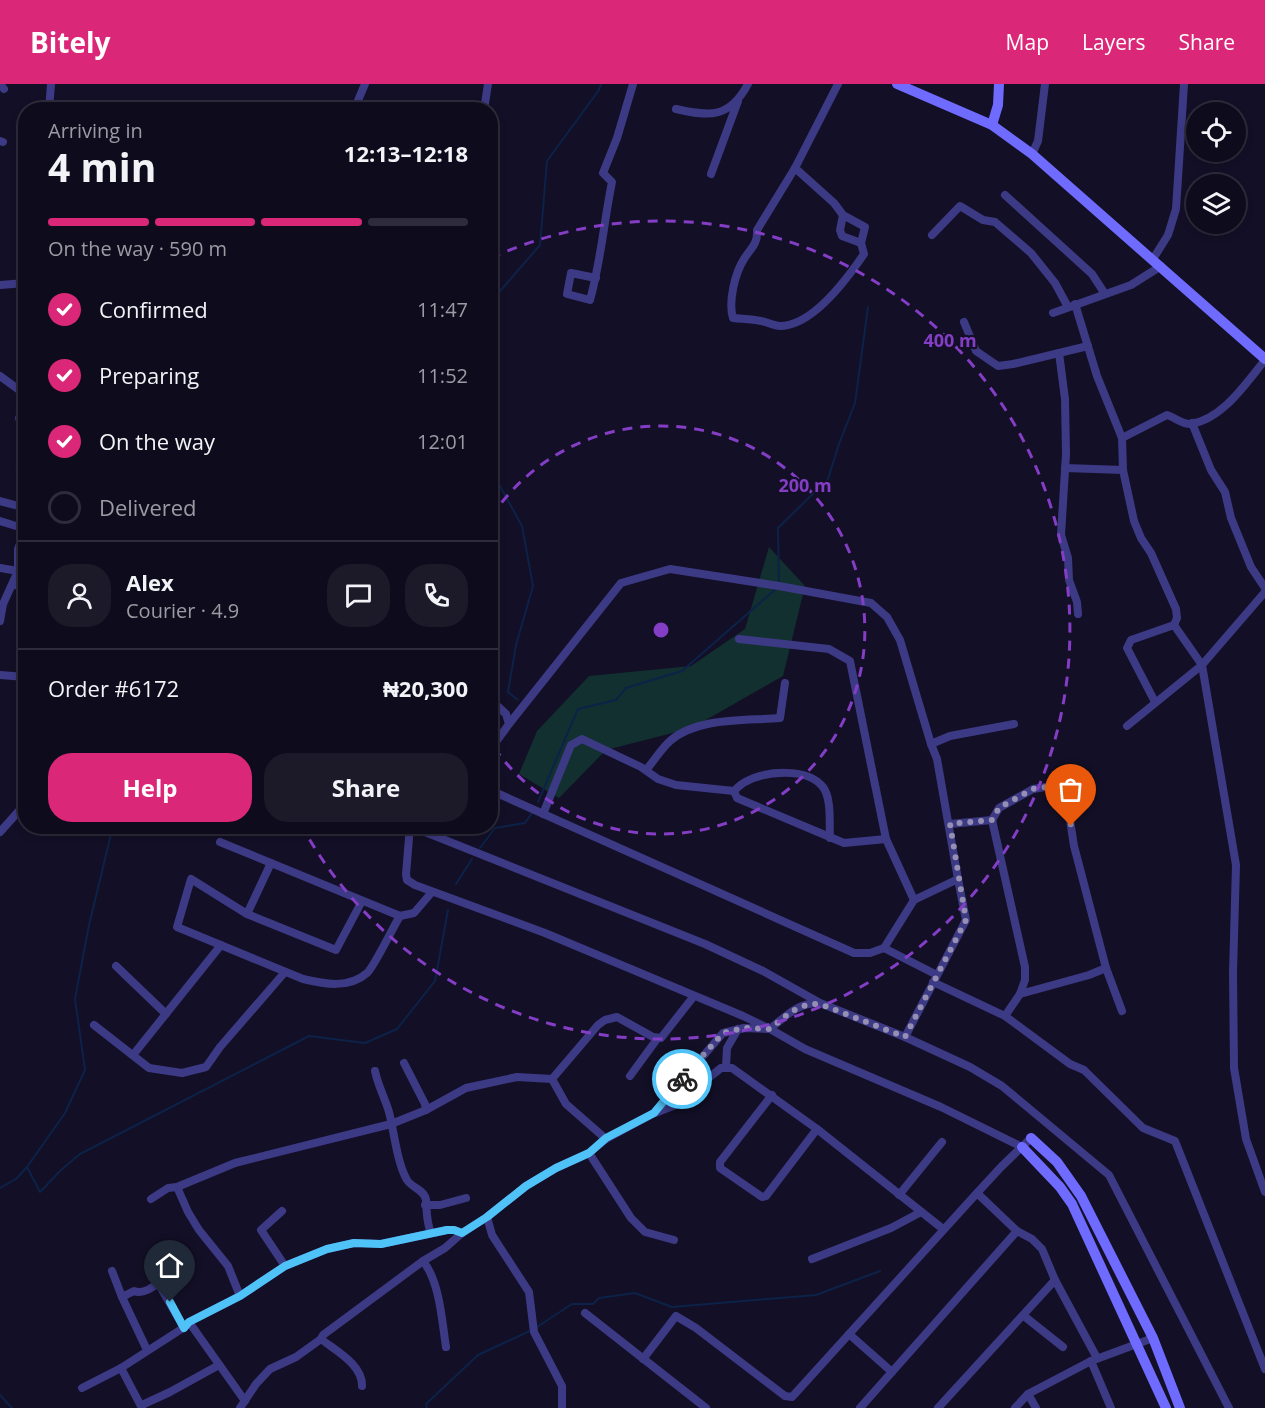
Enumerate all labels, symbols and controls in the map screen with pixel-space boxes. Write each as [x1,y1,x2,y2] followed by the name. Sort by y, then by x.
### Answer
[30,23,111,61] text: Bitely
[1006,28,1049,56] text: Map
[1082,28,1146,56] text: Layers
[1179,28,1235,56] text: Share
[1186,102,1246,234] map controls
[1186,102,1246,162] button: locate
[48,117,143,144] text: Arriving in
[344,138,468,168] text: 12:13–12:18
[48,140,156,193] text: 4 min
[1186,174,1246,234] button: layers
[48,235,227,262] text: On the way · 590 m
[48,293,81,326] icon: check
[99,294,208,324] text: Confirmed
[417,296,468,323] text: 11:47
[923,328,977,352] text: 400 m
[48,359,81,392] icon: check
[99,360,199,390] text: Preparing
[417,362,468,389] text: 11:52
[48,425,81,458] icon: check
[99,426,215,456] text: On the way
[417,428,468,455] text: 12:01
[778,473,832,497] text: 200 m
[99,492,197,522] text: Delivered
[48,564,111,627] button: person
[327,564,390,627] button: chat
[405,564,468,627] button: phone
[126,567,174,597] text: Alex
[126,597,239,624] text: Courier · 4.9
[651,620,671,640] centre of rings
[48,673,179,703] text: Order #6172
[383,673,468,703] text: ₦20,300
[48,753,252,822] button: Help
[264,753,468,822] button: Share
[1045,764,1096,826] pin
[1054,773,1087,806] icon: bag
[652,1049,712,1109] courier
[666,1063,699,1096] icon: bike
[144,1240,195,1302] pin
[153,1249,186,1282] icon: home

